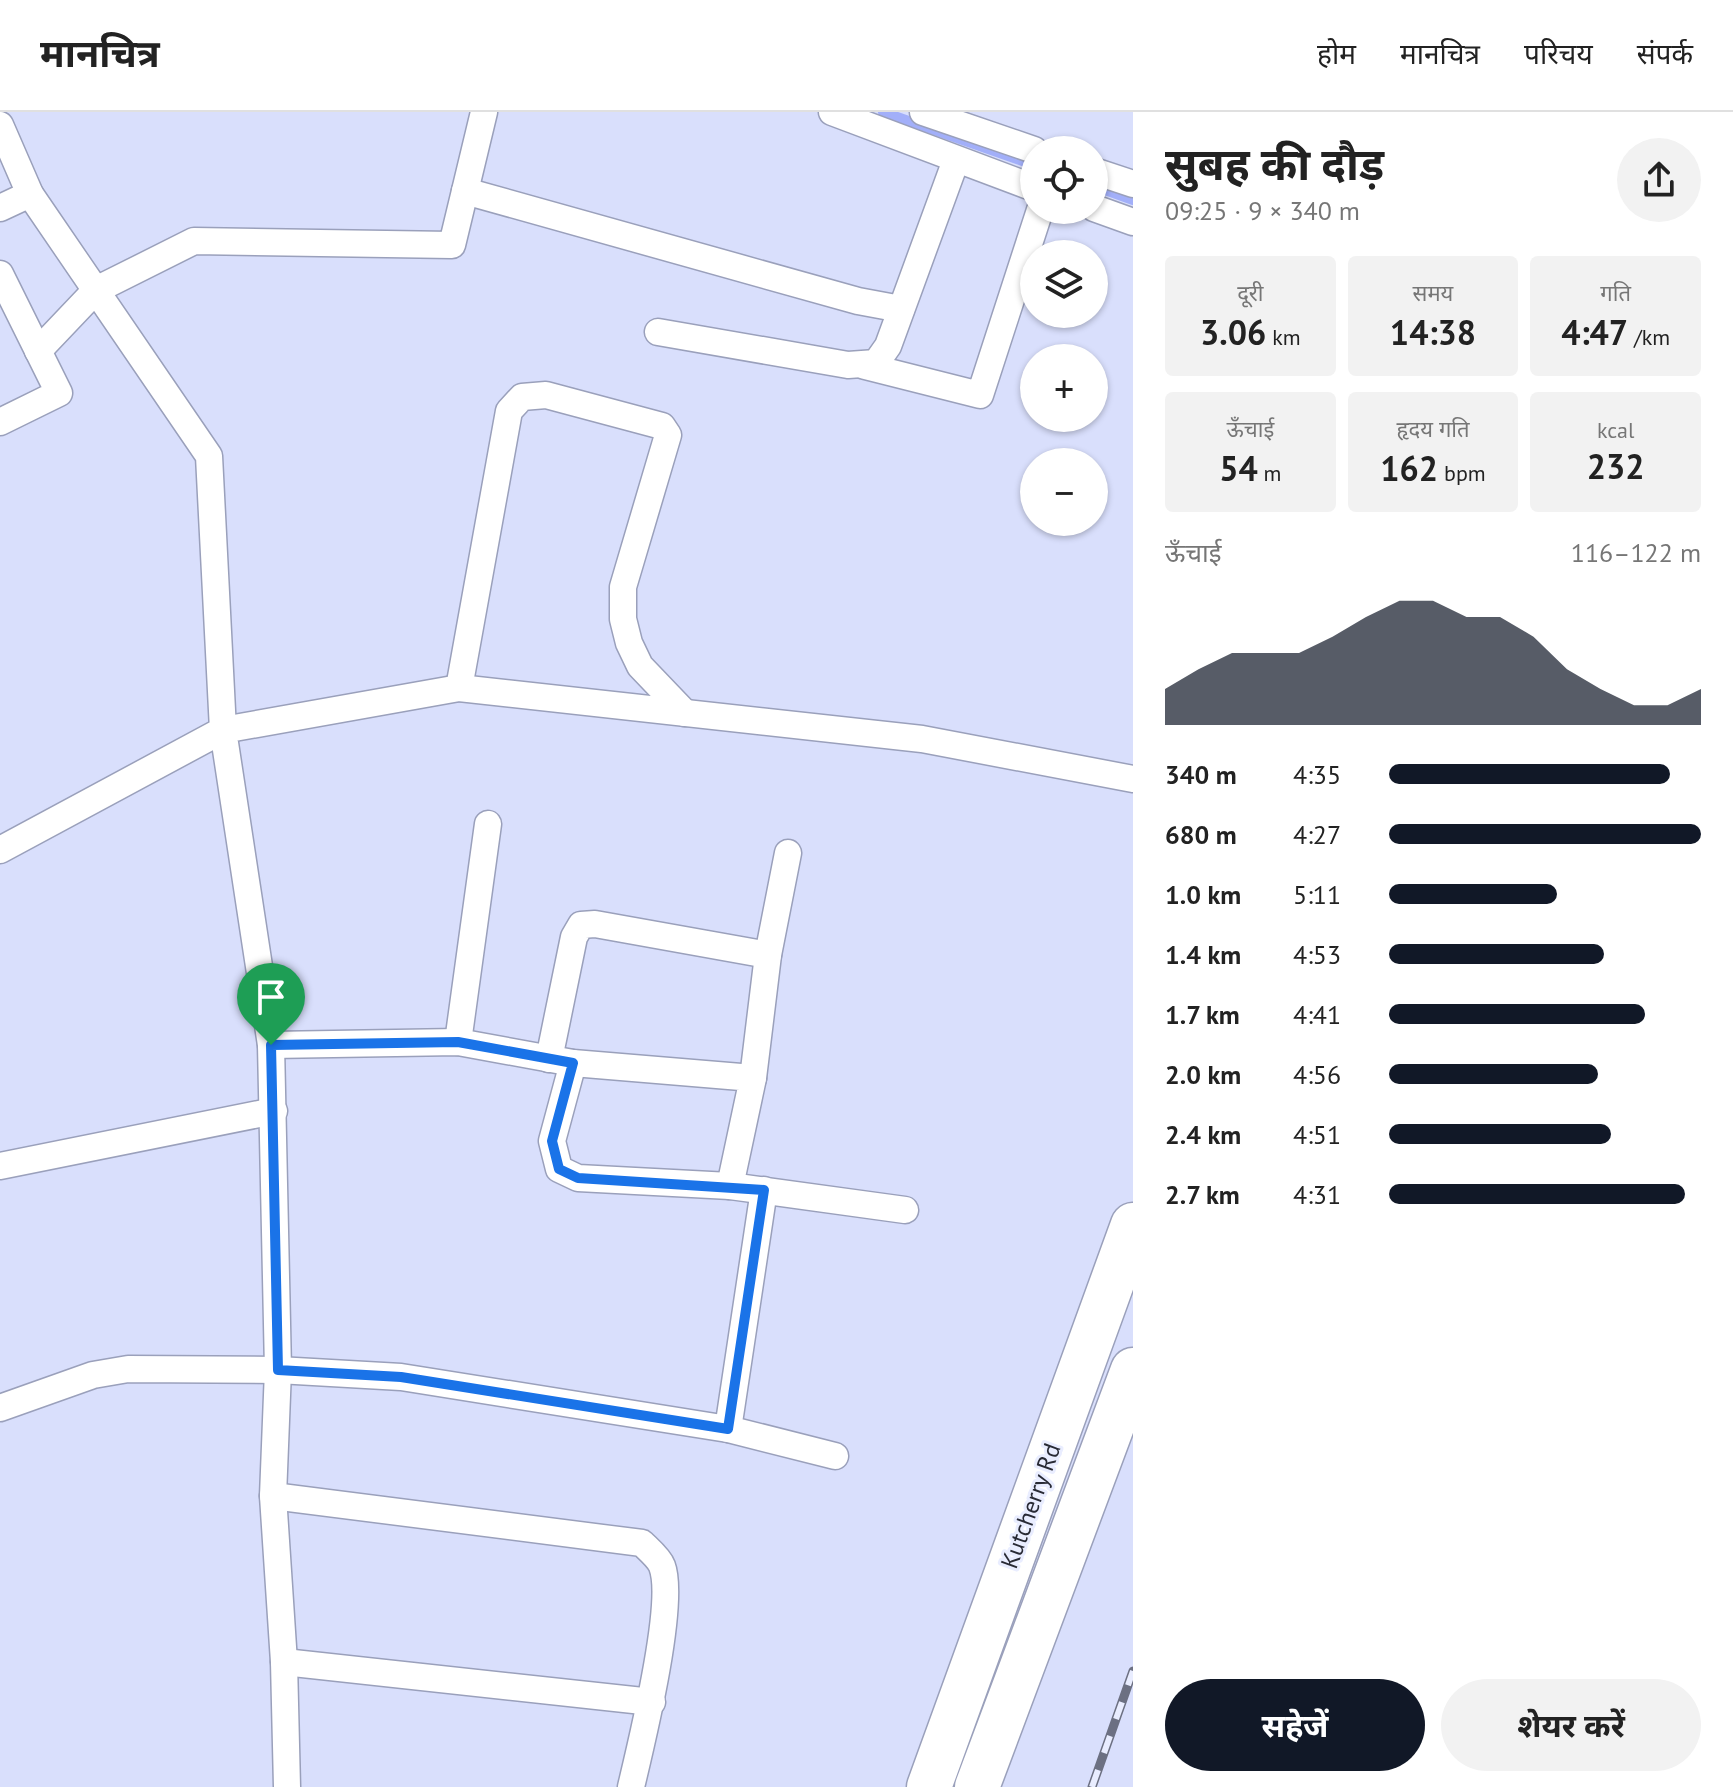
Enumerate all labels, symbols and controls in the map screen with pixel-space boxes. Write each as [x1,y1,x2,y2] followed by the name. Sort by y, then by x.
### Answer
[40,28,160,77] text: मानचित्र
[1317,35,1356,72] text: होम
[1400,35,1480,72] text: मानचित्र
[1524,35,1593,72] text: परिचय
[1637,35,1693,72] text: संपर्क
[1165,135,1384,192] text: सुबह की दौड़
[1020,136,1108,536] map controls
[1020,136,1108,224] button: locate
[1617,138,1701,222] button: share
[1165,194,1360,227] text: 09:25 · 9 × 340 m
[1020,240,1108,328] button: layers
[1237,279,1264,307] text: दूरी
[1413,279,1453,307] text: समय
[1600,279,1631,307] text: गति
[1200,310,1266,354] text: 3.06
[1390,310,1476,354] text: 14:38
[1561,310,1628,354] text: 4:47
[1266,323,1301,351] text: km
[1628,323,1670,351] text: /km
[1020,344,1108,432] button: +
[1226,415,1274,443] text: ऊँचाई
[1396,415,1470,443] text: हृदय गति
[1597,416,1634,444] text: kcal
[1587,444,1645,488] text: 232
[1219,446,1258,490] text: 54
[1380,446,1438,490] text: 162
[1020,448,1108,536] button: −
[1258,459,1281,487] text: m
[1438,459,1486,487] text: bpm
[1165,536,1221,569] text: ऊँचाई
[1571,536,1701,569] text: 116–122 m
[1165,758,1237,791] text: 340 m
[1293,758,1341,791] text: 4:35
[1165,818,1237,851] text: 680 m
[1293,818,1341,851] text: 4:27
[1165,878,1241,911] text: 1.0 km
[1293,878,1341,911] text: 5:11
[1165,938,1241,971] text: 1.4 km
[1293,938,1341,971] text: 4:53
[237,963,305,1045] pin
[249,975,293,1019] icon: arrive
[1165,998,1240,1031] text: 1.7 km
[1293,998,1341,1031] text: 4:41
[1165,1058,1241,1091] text: 2.0 km
[1293,1058,1341,1091] text: 4:56
[1165,1118,1241,1151] text: 2.4 km
[1293,1118,1341,1151] text: 4:51
[1165,1178,1240,1211] text: 2.7 km
[1293,1178,1341,1211] text: 4:31
[994,1439,1068,1573] street label: Kutcherry Rd
[1165,1679,1425,1771] button: सहेजें
[1441,1679,1701,1771] button: शेयर करें

